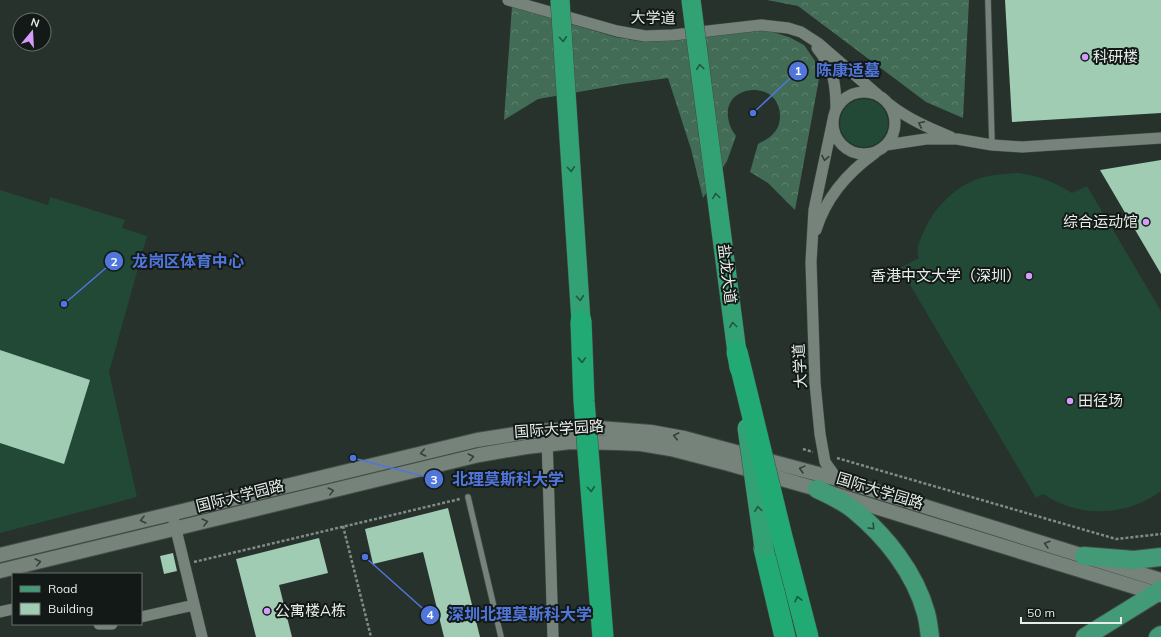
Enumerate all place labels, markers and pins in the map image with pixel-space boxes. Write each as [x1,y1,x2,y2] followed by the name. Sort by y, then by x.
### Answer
[1093,47,1138,66] place label: 科研楼
[1080,52,1090,62] marker: 科研楼
[788,57,888,85] callout: 陈康适墓
[1063,212,1138,231] place label: 综合运动馆
[1141,217,1151,227] marker: 综合运动馆
[104,247,252,275] callout: 龙岗区体育中心
[871,266,1021,285] place label: 香港中文大学（深圳）
[1024,271,1034,281] marker: 香港中文大学（深圳）
[1078,391,1123,410] place label: 田径场
[1065,396,1075,406] marker: 田径场
[424,465,572,493] callout: 北理莫斯科大学
[275,601,346,620] place label: 公寓楼A栋
[420,601,600,629] callout: 深圳北理莫斯科大学
[262,606,272,616] marker: 公寓楼A栋

